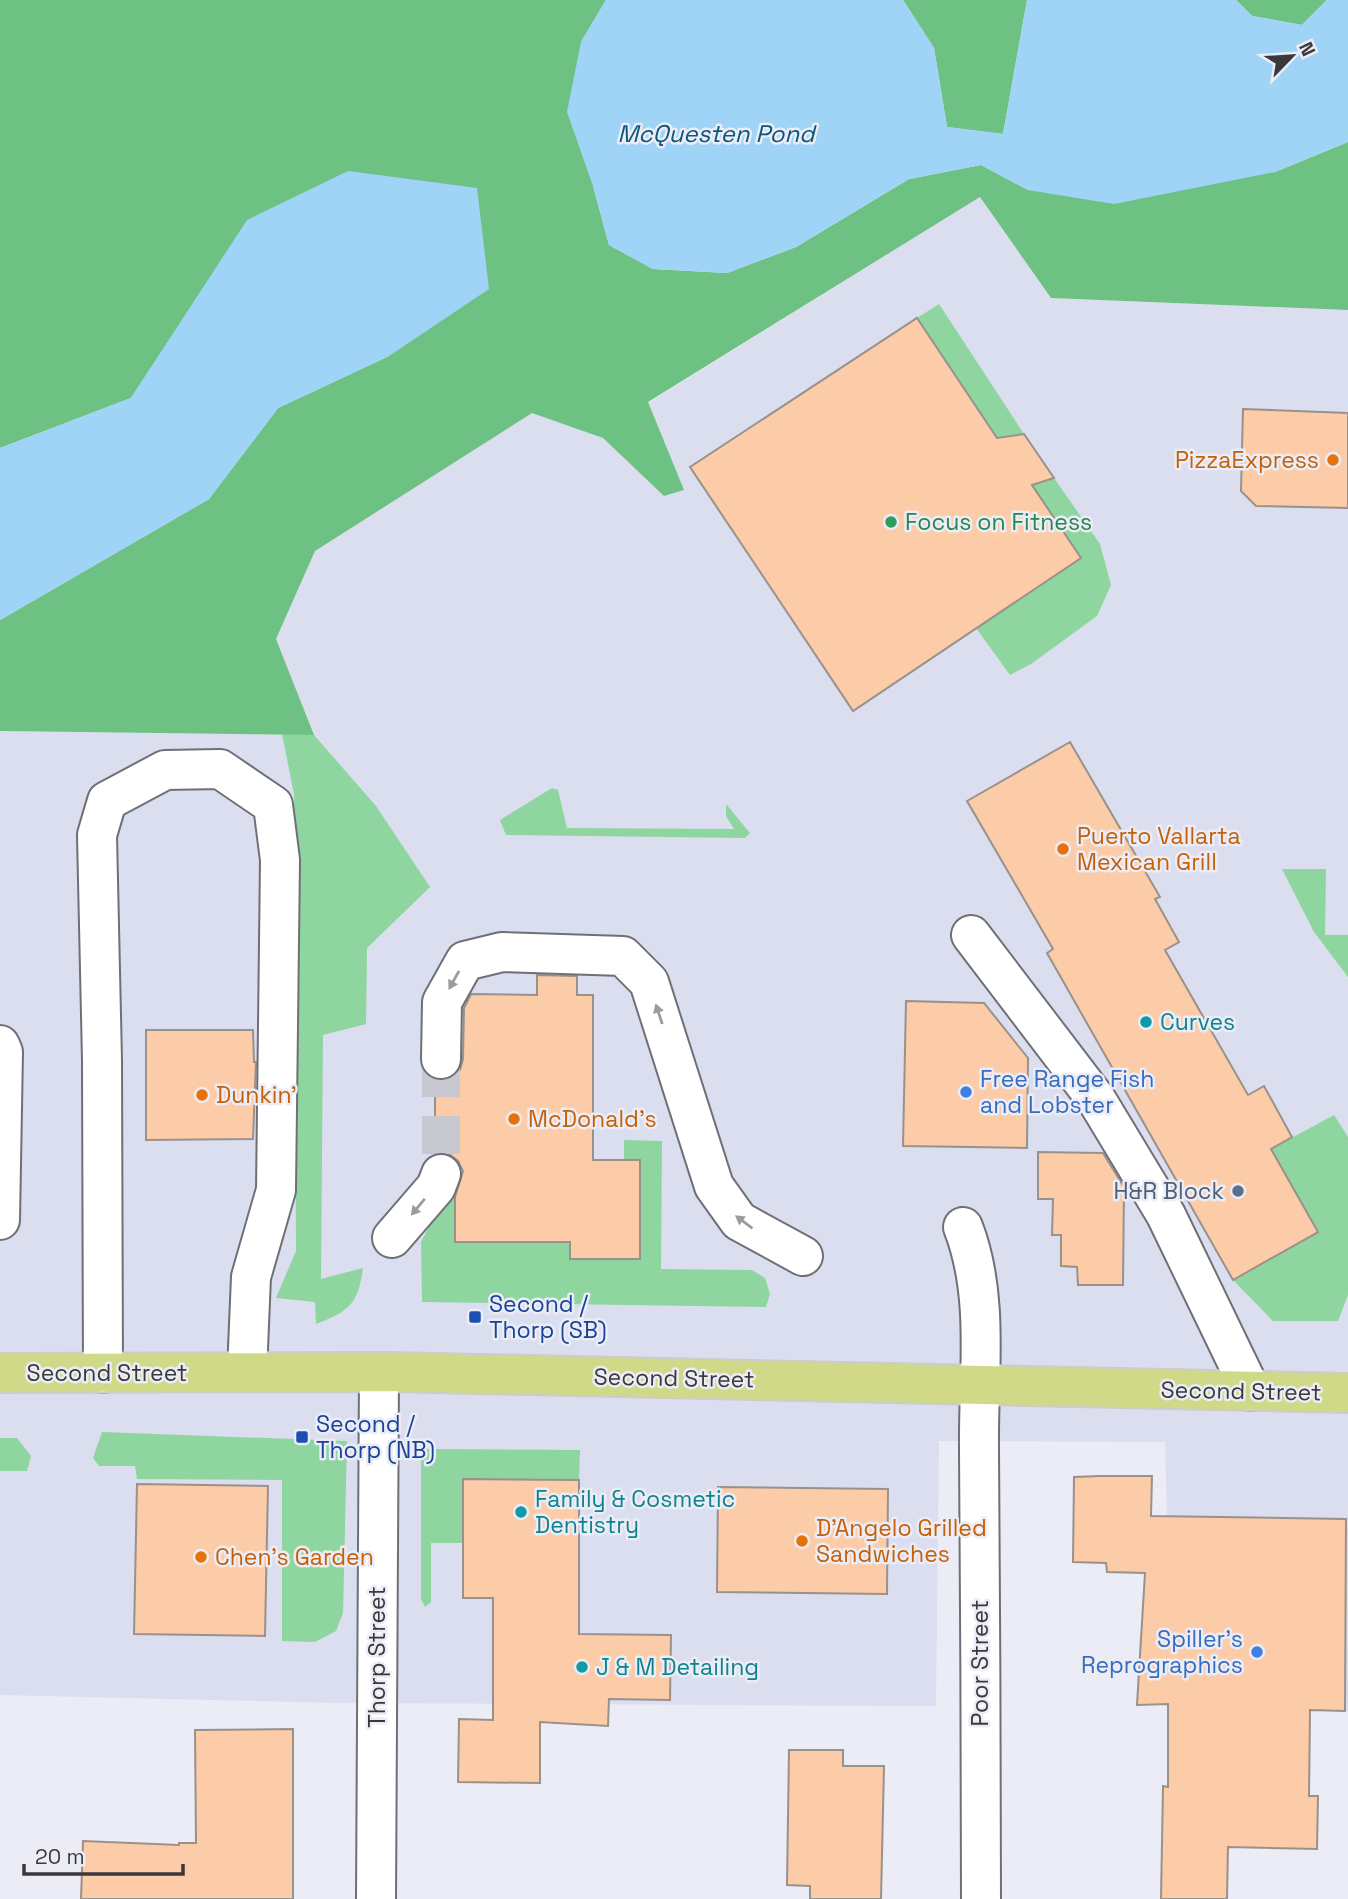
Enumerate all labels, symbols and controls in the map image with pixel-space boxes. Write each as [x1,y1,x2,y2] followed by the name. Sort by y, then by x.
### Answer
[1257,21,1327,91] north arrow
[1293,38,1321,60] text: N
[617,118,817,149] water label: McQuesten Pond
[1175,445,1319,475] place label: PizzaExpress
[1325,452,1341,468] marker: PizzaExpress
[905,507,1092,537] place label: Focus on Fitness
[883,514,899,530] marker: Focus on Fitness
[1077,821,1241,877] place label: Puerto Vallarta Mexican Grill
[1055,841,1071,857] marker: Puerto Vallarta Mexican Grill
[448,971,460,990] one-way arrow
[653,1004,664,1025] one-way arrow
[1160,1007,1235,1037] place label: Curves
[1138,1014,1154,1030] marker: Curves
[980,1064,1154,1120] place label: Free Range Fish and Lobster
[216,1080,297,1110] place label: Dunkin'
[958,1084,974,1100] marker: Free Range Fish and Lobster
[194,1087,210,1103] marker: Dunkin'
[528,1104,657,1134] place label: McDonald's
[506,1111,522,1127] marker: McDonald's
[1113,1176,1224,1206] place label: H&R Block
[1230,1183,1246,1199] marker: H&R Block
[410,1198,426,1216] one-way arrow
[734,1215,753,1229] one-way arrow
[489,1289,607,1345] place label: Second / Thorp (SB)
[467,1309,483,1325] marker: Second / Thorp (SB)
[27,1358,187,1388] street label: Second Street
[593,1362,755,1394] street label: Second Street
[1160,1375,1322,1407] street label: Second Street
[316,1409,435,1465] place label: Second / Thorp (NB)
[294,1429,310,1445] marker: Second / Thorp (NB)
[535,1484,735,1540] place label: Family & Cosmetic Dentistry
[513,1504,529,1520] marker: Family & Cosmetic Dentistry
[816,1513,987,1569] place label: D'Angelo Grilled Sandwiches
[794,1533,810,1549] marker: D'Angelo Grilled Sandwiches
[215,1542,374,1572] place label: Chen's Garden
[193,1549,209,1565] marker: Chen's Garden
[362,1586,392,1728] street label: Thorp Street
[965,1600,995,1726] street label: Poor Street
[1081,1624,1243,1680] place label: Spiller's Reprographics
[1249,1644,1265,1660] marker: Spiller's Reprographics
[596,1652,759,1682] place label: J & M Detailing
[574,1659,590,1675] marker: J & M Detailing
[24,1832,184,1876] scale bar
[35,1843,85,1870] text: 20 m

